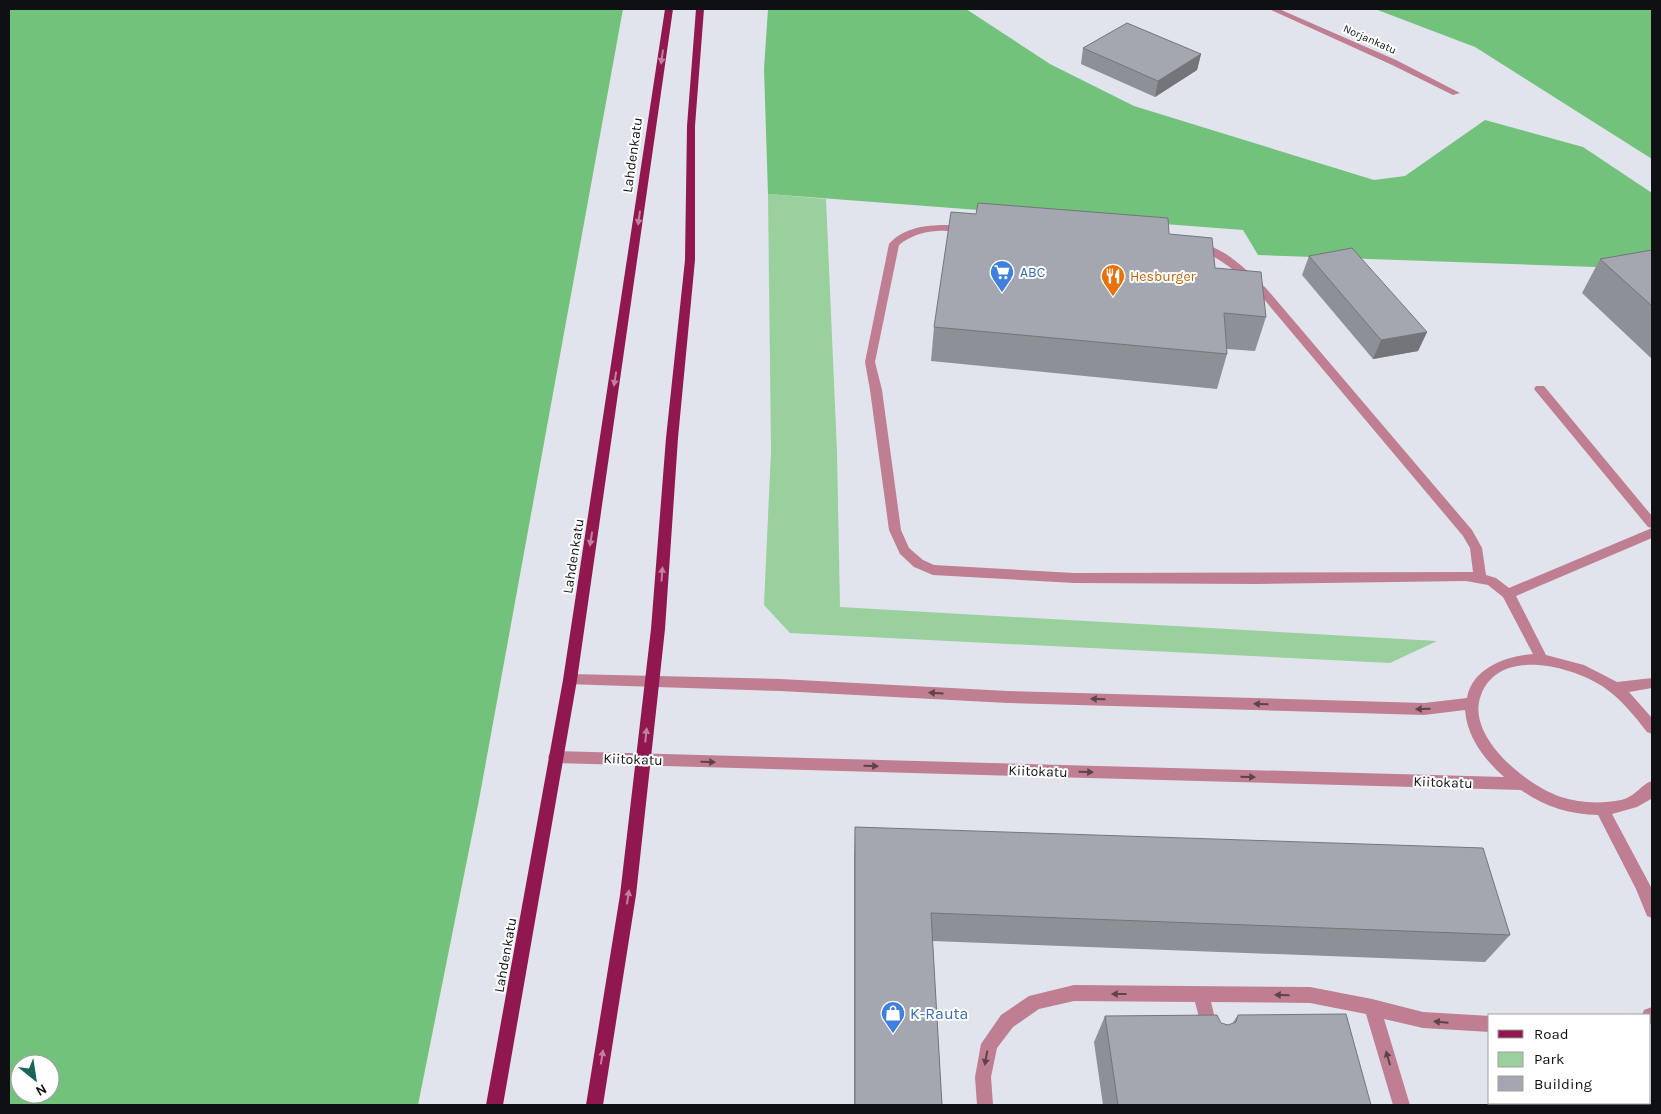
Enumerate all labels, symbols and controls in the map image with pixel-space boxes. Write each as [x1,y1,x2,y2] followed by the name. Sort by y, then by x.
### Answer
[1341,22,1398,57] street label: Norjankatu
[657,49,665,65] one-way arrow
[619,116,646,194] street label: Lahdenkatu
[634,210,642,226] one-way arrow
[989,259,1015,293] supermarket icon: ABC
[1100,263,1126,297] restaurant icon: Hesburger
[1020,264,1045,281] place label: ABC
[1130,268,1197,285] place label: Hesburger
[611,371,619,387] one-way arrow
[559,517,588,595] street label: Lahdenkatu
[587,532,595,548] one-way arrow
[659,565,667,581] one-way arrow
[928,688,944,696] one-way arrow
[1090,695,1106,703] one-way arrow
[1253,700,1269,708] one-way arrow
[1415,705,1431,713] one-way arrow
[642,727,650,743] one-way arrow
[603,750,663,769] street label: Kiitokatu
[700,758,716,766] one-way arrow
[863,762,879,770] one-way arrow
[1008,762,1068,781] street label: Kiitokatu
[1078,768,1094,776] one-way arrow
[1240,773,1256,781] one-way arrow
[1413,773,1473,792] street label: Kiitokatu
[624,888,632,904] one-way arrow
[491,916,520,994] street label: Lahdenkatu
[1111,990,1127,998] one-way arrow
[1273,991,1289,999] one-way arrow
[880,1000,906,1034] shop icon: K-Rauta
[910,1004,968,1023] place label: K-Rauta
[1488,1014,1651,1104] legend
[1433,1018,1449,1026] one-way arrow
[1534,1025,1569,1043] text: Road
[598,1049,606,1065] one-way arrow
[1534,1050,1564,1068] text: Park
[982,1051,990,1067] one-way arrow
[1384,1051,1392,1066] one-way arrow
[10,1054,60,1104] north arrow
[1534,1075,1592,1093] text: Building
[33,1080,50,1100] text: N

